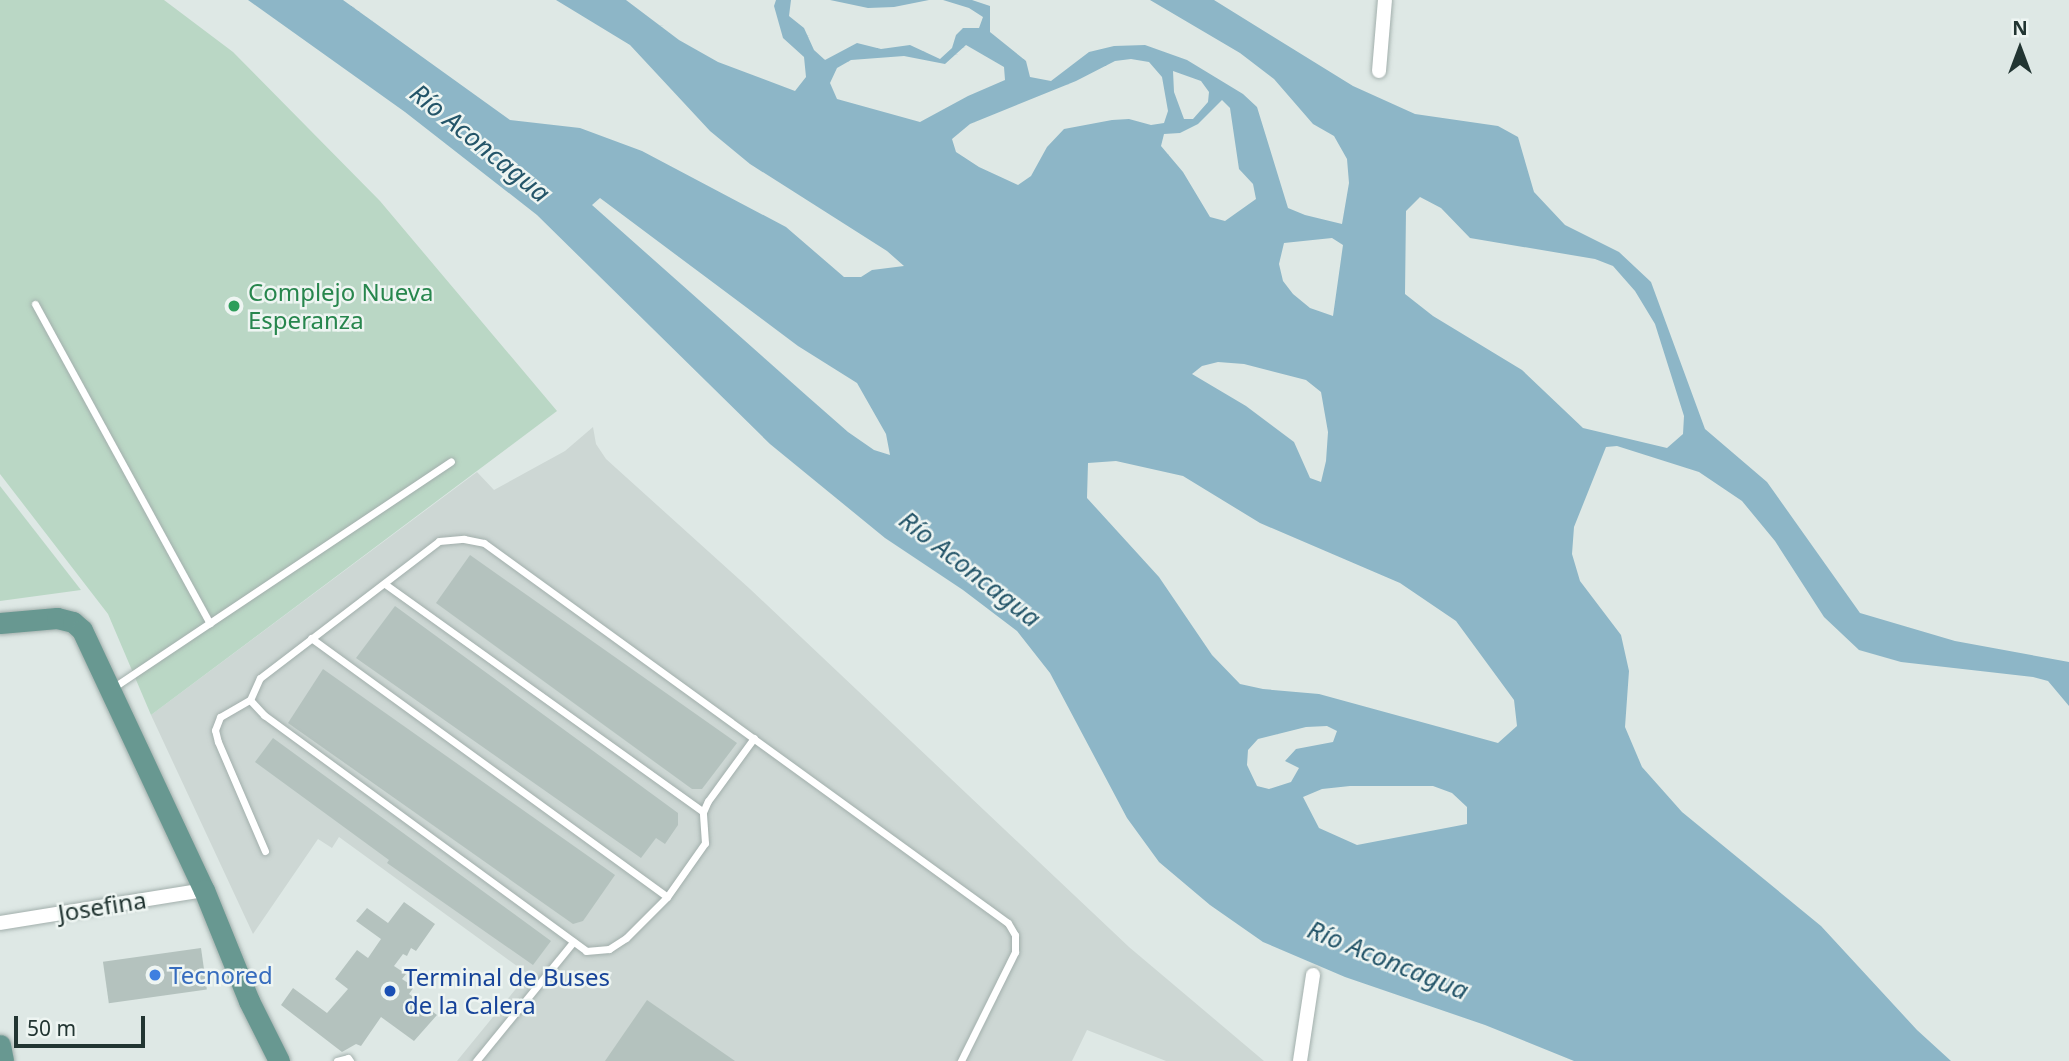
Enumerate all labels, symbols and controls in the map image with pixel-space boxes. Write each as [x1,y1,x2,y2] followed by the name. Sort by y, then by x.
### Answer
[1985,14,2055,84] north arrow
[2012,15,2028,41] text: N
[404,77,556,209] water label: Río Aconcagua
[248,278,433,334] place label: Complejo Nueva Esperanza
[226,298,242,314] marker: Complejo Nueva Esperanza
[893,504,1047,634] water label: Río Aconcagua
[56,885,148,927] street label: Josefina
[1303,914,1473,1006] water label: Río Aconcagua
[169,961,273,989] place label: Tecnored
[404,963,610,1019] place label: Terminal de Buses de la Calera
[147,967,163,983] marker: Tecnored
[382,983,398,999] marker: Terminal de Buses de la Calera
[18,1002,149,1046] scale bar
[27,1014,76,1042] text: 50 m

